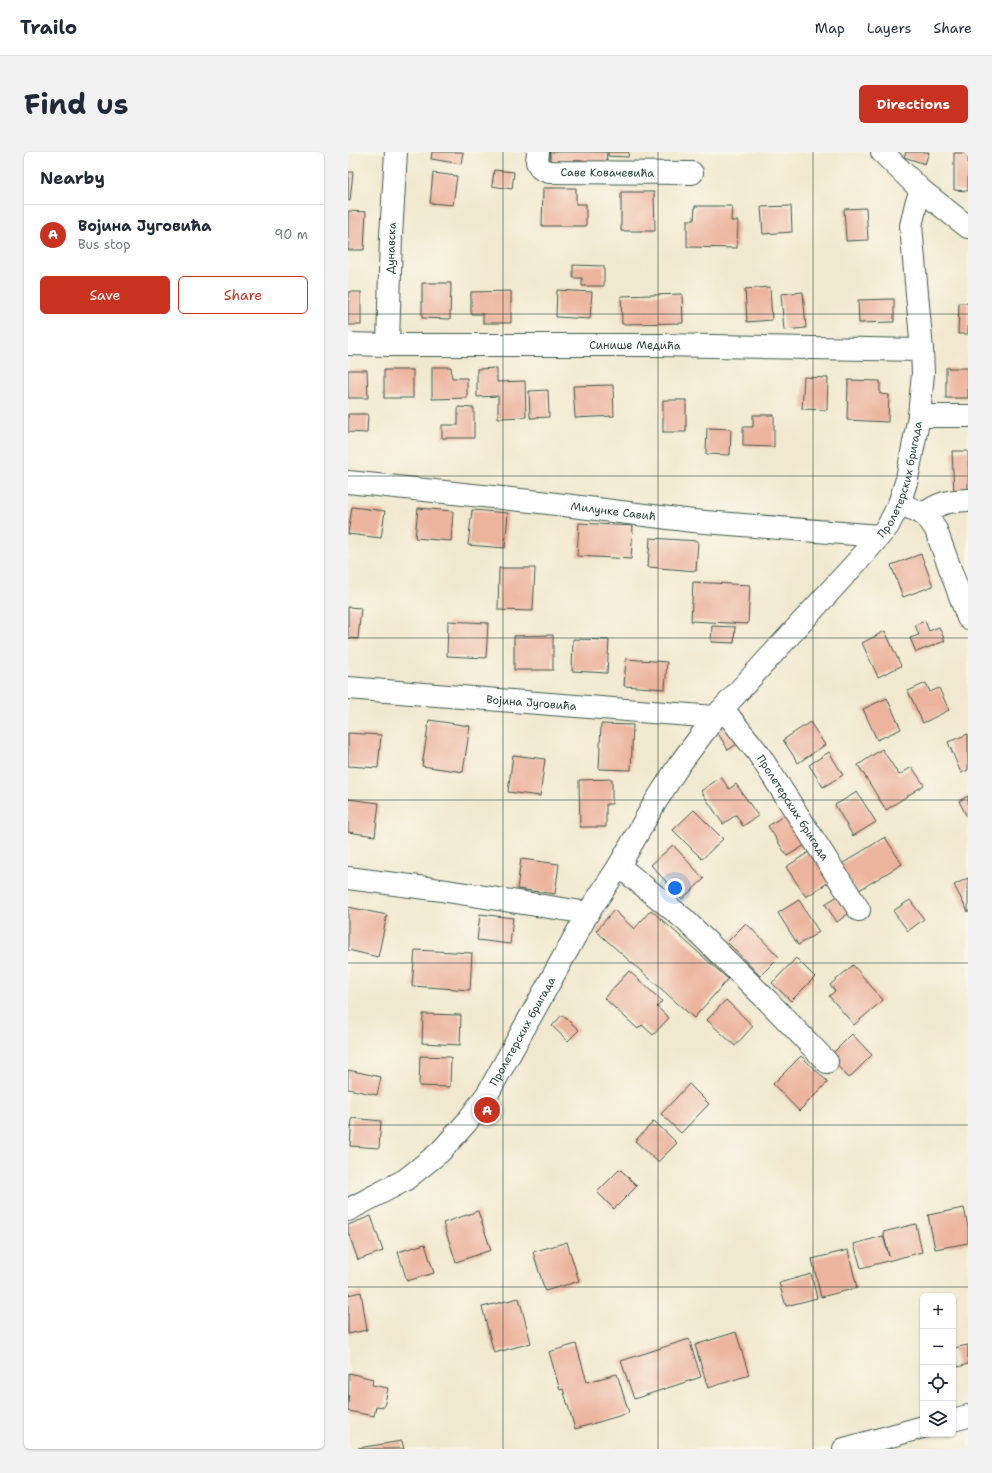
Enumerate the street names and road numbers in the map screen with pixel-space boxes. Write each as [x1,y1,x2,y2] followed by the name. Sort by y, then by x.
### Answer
[560,165,654,180] street label: Саве Ковачевића
[382,222,399,274] street label: Дунавска
[589,338,681,353] street label: Синише Медића
[874,420,925,541] street label: Пролетерских бригада
[570,498,657,524] street label: Милунке Савић
[486,691,577,714] street label: Војина Југовића
[754,752,833,863] street label: Пролетерских бригада
[486,974,559,1089] street label: Пролетерских бригада

